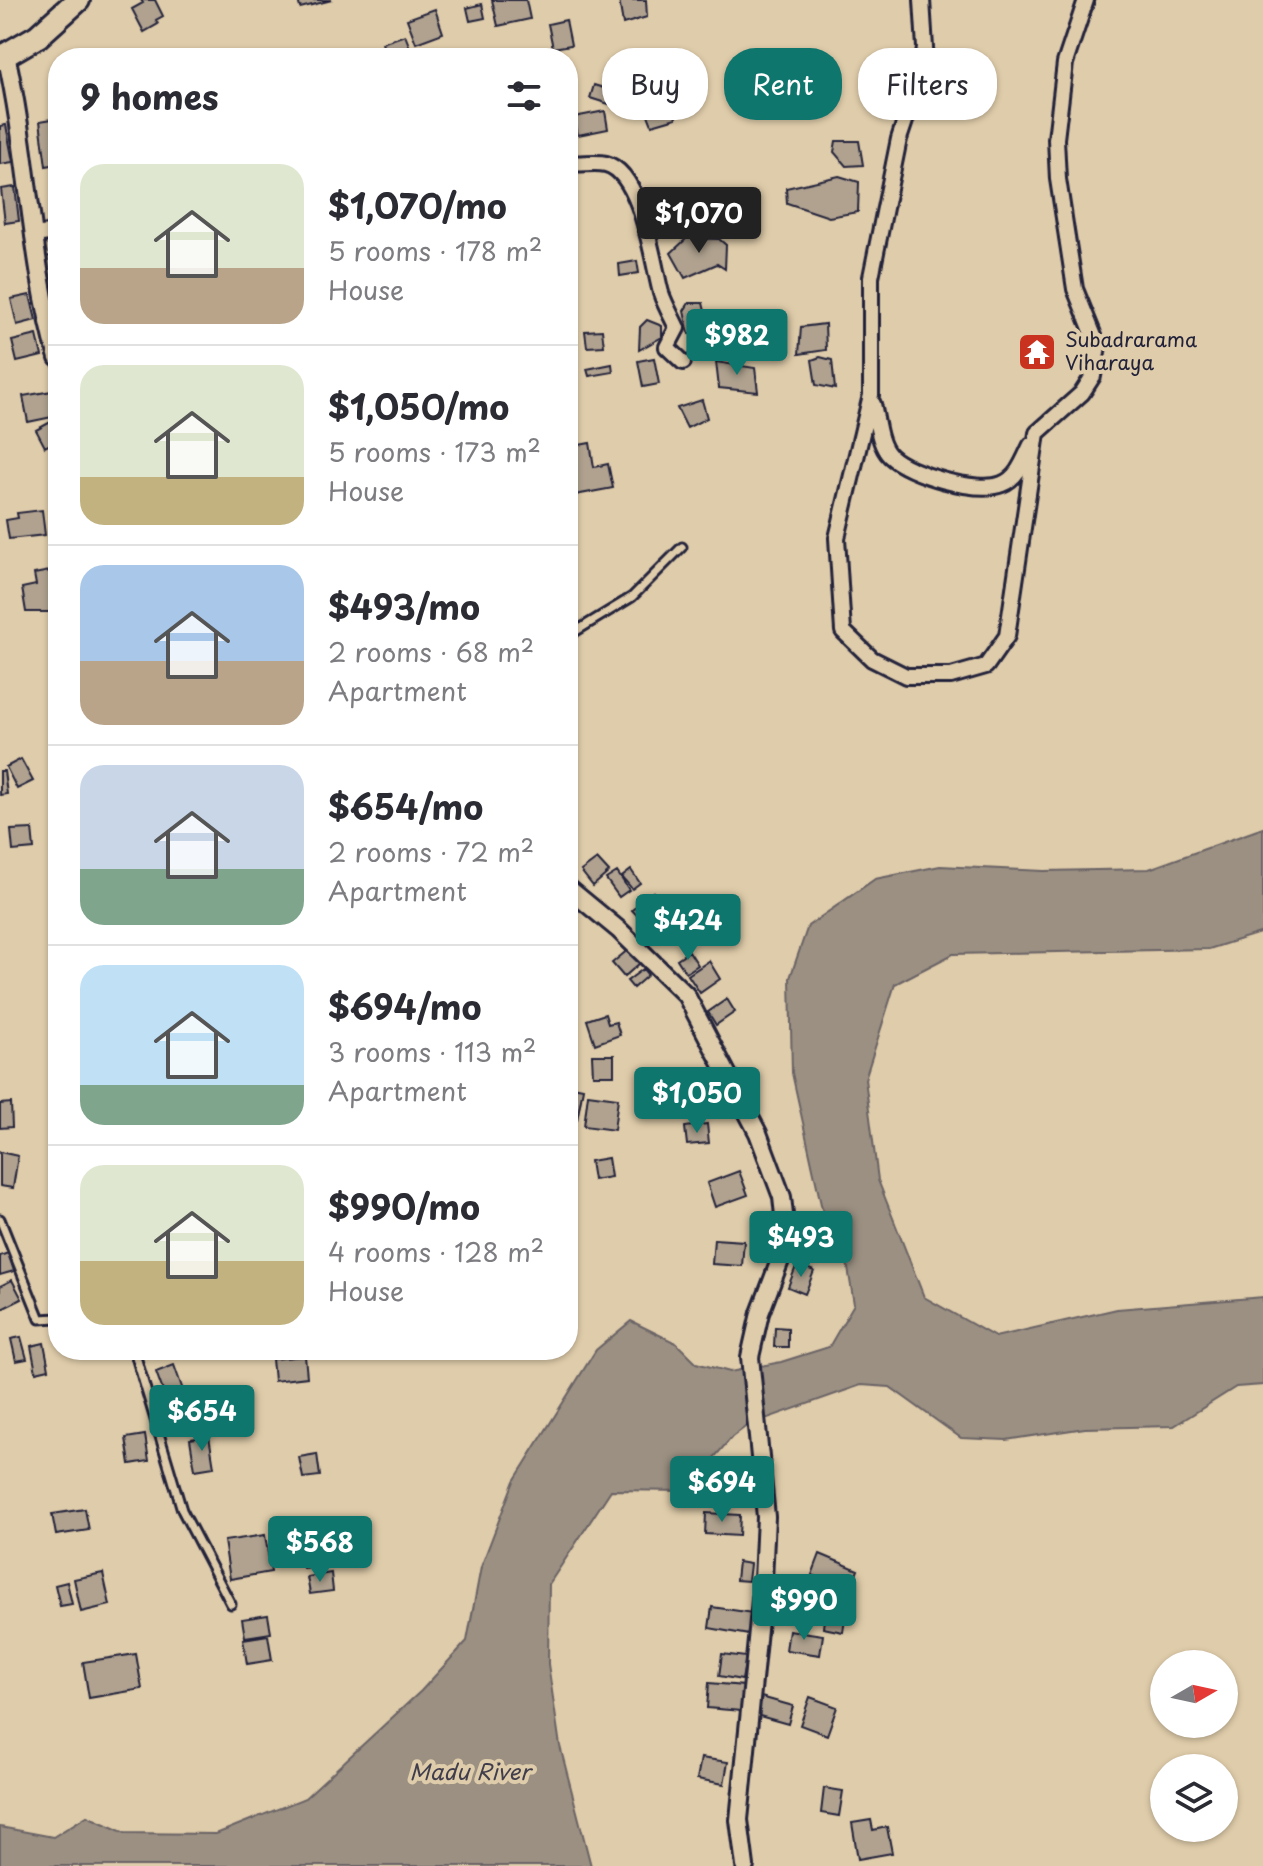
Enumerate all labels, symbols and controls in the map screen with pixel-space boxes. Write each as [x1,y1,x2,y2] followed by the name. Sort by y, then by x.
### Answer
[602,48,708,120] chip: Buy
[724,48,842,120] chip: Rent
[858,48,997,120] chip: Filters
[80,70,219,122] text: 9 homes
[502,74,546,118] icon: filters
[328,179,507,231] text: $1,070/mo
[634,187,764,255] pin: $1,070
[655,193,743,232] text: $1,070
[144,196,240,292] icon: home
[328,231,542,270] text: 5 rooms · 178 m²
[328,270,404,309] text: House
[690,309,784,377] pin: $982
[704,315,770,354] text: $982
[1065,324,1197,377] place label: Subadrarama Viharaya
[1016,331,1058,373] temple icon: Subadrarama Viharaya
[328,380,509,432] text: $1,050/mo
[144,397,240,493] icon: home
[328,432,541,471] text: 5 rooms · 173 m²
[328,471,404,510] text: House
[328,580,480,632] text: $493/mo
[144,597,240,693] icon: home
[328,632,534,671] text: 2 rooms · 68 m²
[328,671,467,710] text: Apartment
[328,780,483,832] text: $654/mo
[144,797,240,893] icon: home
[328,832,534,871] text: 2 rooms · 72 m²
[328,871,467,910] text: Apartment
[641,894,735,962] pin: $424
[654,900,722,939] text: $424
[328,980,481,1032] text: $694/mo
[144,997,240,1093] icon: home
[328,1032,536,1071] text: 3 rooms · 113 m²
[632,1067,762,1135] pin: $1,050
[328,1071,467,1110] text: Apartment
[652,1073,742,1112] text: $1,050
[328,1180,480,1232] text: $990/mo
[144,1197,240,1293] icon: home
[754,1211,848,1279] pin: $493
[767,1217,835,1256] text: $493
[328,1232,544,1271] text: 4 rooms · 128 m²
[328,1271,404,1310] text: House
[155,1385,249,1453] pin: $654
[167,1391,237,1430] text: $654
[675,1456,769,1524] pin: $694
[688,1462,756,1501] text: $694
[273,1516,367,1584] pin: $568
[286,1522,354,1561] text: $568
[757,1574,851,1642] pin: $990
[770,1580,838,1619] text: $990
[1150,1650,1238,1738] north arrow
[1150,1650,1238,1842] map controls
[410,1754,533,1787] water label: Madu River
[1150,1754,1238,1842] button: layers

